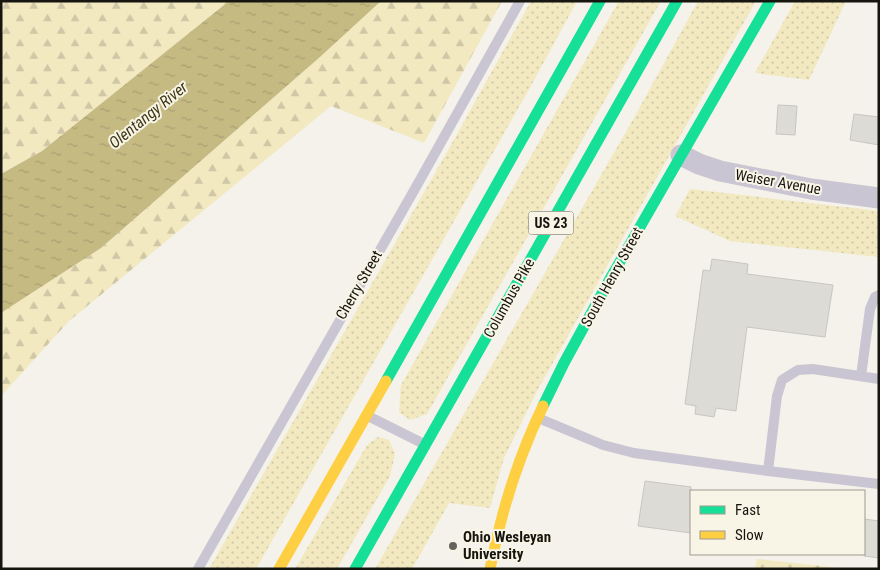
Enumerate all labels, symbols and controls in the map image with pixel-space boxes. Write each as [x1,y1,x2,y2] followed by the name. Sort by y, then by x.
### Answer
[105,77,192,152] water label: Olentangy River
[734,166,822,198] street label: Weiser Avenue
[528,212,574,234] road number: US 23
[577,224,647,330] street label: South Henry Street
[332,247,386,323] street label: Cherry Street
[480,255,538,341] street label: Columbus Pike
[690,490,865,555] legend
[735,501,760,519] text: Fast
[735,526,764,544] text: Slow
[463,528,551,563] place label: Ohio Wesleyan University
[447,540,459,552] marker: Ohio Wesleyan University

